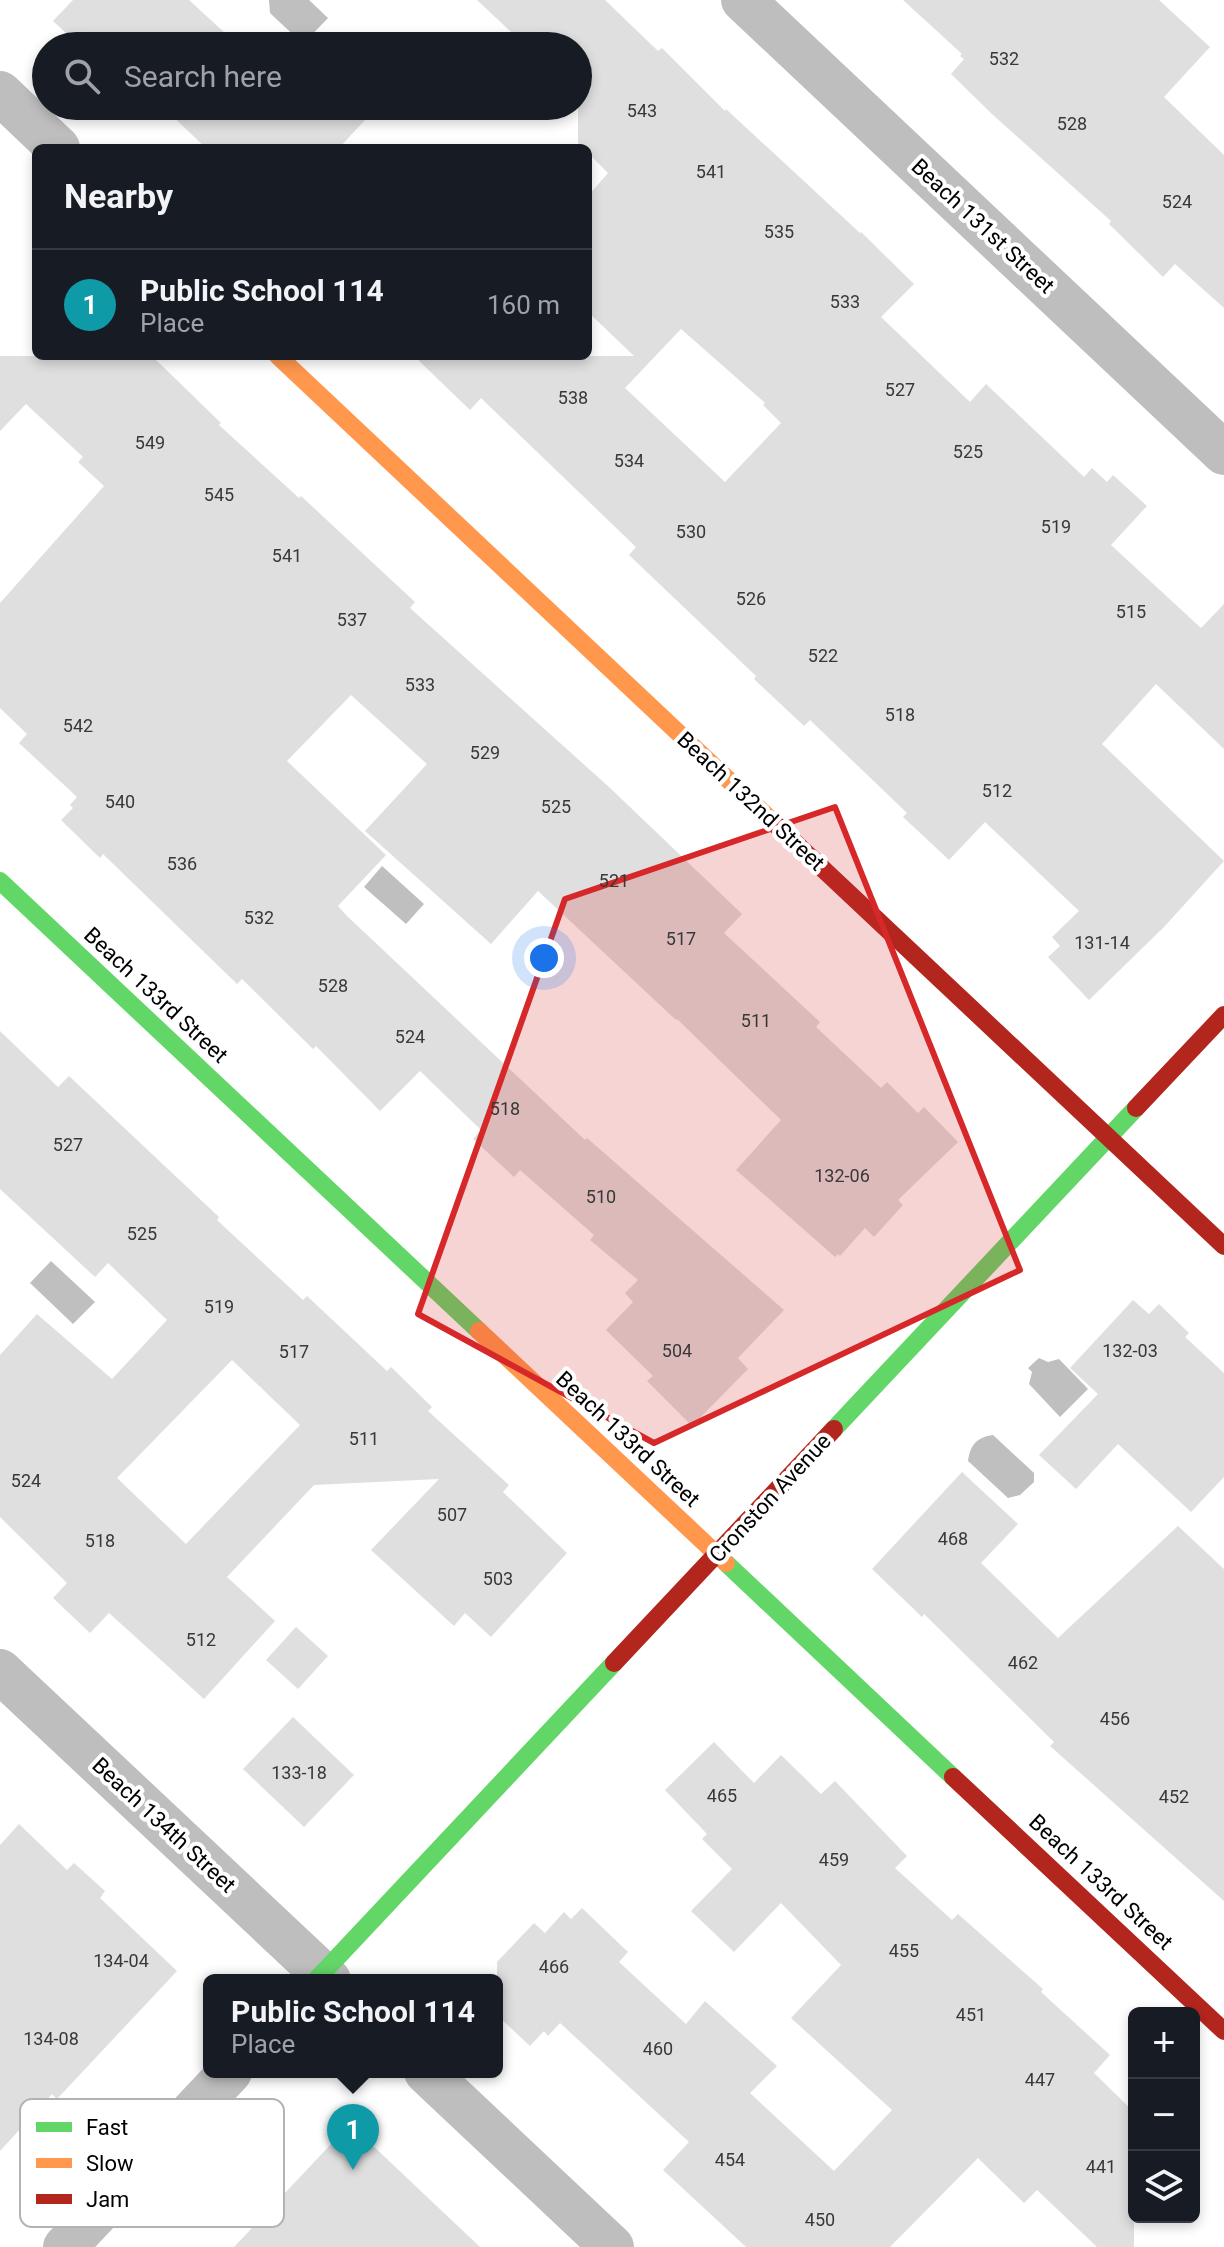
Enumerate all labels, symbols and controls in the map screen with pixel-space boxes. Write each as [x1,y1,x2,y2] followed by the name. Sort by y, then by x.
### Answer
[32,32,592,120] search box
[989,48,1019,69] house number: 532
[60,54,104,98] icon: search
[124,59,282,94] text: Search here
[627,100,657,121] house number: 543
[1057,113,1087,134] house number: 528
[907,154,1059,298] street label: Beach 131st Street
[696,161,726,182] house number: 541
[64,176,173,216] text: Nearby
[1162,191,1192,212] house number: 524
[764,221,794,242] house number: 535
[140,273,384,308] text: Public School 114
[83,290,97,320] text: 1
[487,290,560,320] text: 160 m
[830,291,860,312] house number: 533
[140,308,204,338] text: Place
[885,379,915,400] house number: 527
[558,387,588,408] house number: 538
[135,432,165,453] house number: 549
[953,441,983,462] house number: 525
[614,450,644,471] house number: 534
[204,484,234,505] house number: 545
[1041,516,1071,537] house number: 519
[676,521,706,542] house number: 530
[272,545,302,566] house number: 541
[736,588,766,609] house number: 526
[1116,601,1146,622] house number: 515
[337,609,367,630] house number: 537
[808,645,838,666] house number: 522
[405,674,435,695] house number: 533
[885,704,915,725] house number: 518
[63,715,93,736] house number: 542
[672,727,830,875] street label: Beach 132nd Street
[470,742,500,763] house number: 529
[982,780,1012,801] house number: 512
[105,791,135,812] house number: 540
[541,796,571,817] house number: 525
[167,853,197,874] house number: 536
[599,870,629,891] house number: 521
[244,907,274,928] house number: 532
[79,922,233,1068] street label: Beach 133rd Street
[666,928,696,949] house number: 517
[1074,932,1130,953] house number: 131-14
[524,938,564,978] your location
[318,975,348,996] house number: 528
[741,1010,771,1031] house number: 511
[395,1026,425,1047] house number: 524
[490,1098,520,1119] house number: 518
[53,1134,83,1155] house number: 527
[814,1165,870,1186] house number: 132-06
[586,1186,616,1207] house number: 510
[127,1223,157,1244] house number: 525
[204,1296,234,1317] house number: 519
[662,1340,692,1361] house number: 504
[1102,1340,1158,1361] house number: 132-03
[279,1341,309,1362] house number: 517
[551,1366,705,1512] street label: Beach 133rd Street
[349,1428,379,1449] house number: 511
[704,1429,836,1567] street label: Cronston Avenue
[11,1470,41,1491] house number: 524
[437,1504,467,1525] house number: 507
[938,1528,968,1549] house number: 468
[85,1530,115,1551] house number: 518
[483,1568,513,1589] house number: 503
[186,1629,216,1650] house number: 512
[1008,1652,1038,1673] house number: 462
[1100,1708,1130,1729] house number: 456
[87,1752,241,1898] street label: Beach 134th Street
[271,1762,327,1783] house number: 133-18
[707,1785,737,1806] house number: 465
[1159,1786,1189,1807] house number: 452
[1024,1809,1178,1955] street label: Beach 133rd Street
[819,1849,849,1870] house number: 459
[889,1940,919,1961] house number: 455
[93,1950,149,1971] house number: 134-04
[539,1956,569,1977] house number: 466
[203,1974,503,2078] popup
[231,1994,475,2029] text: Public School 114
[956,2004,986,2025] house number: 451
[1128,2007,1200,2223] map controls
[1128,2007,1200,2079] button: +
[23,2028,79,2049] house number: 134-08
[231,2029,295,2059] text: Place
[643,2038,673,2059] house number: 460
[1025,2069,1055,2090] house number: 447
[1128,2079,1200,2151] button: −
[20,2099,284,2227] legend
[327,2104,379,2170] pin: 1
[86,2115,128,2140] text: Fast
[715,2149,745,2170] house number: 454
[86,2151,134,2176] text: Slow
[1128,2151,1200,2223] button: layers
[1086,2156,1116,2177] house number: 441
[86,2187,129,2212] text: Jam
[805,2209,835,2230] house number: 450

